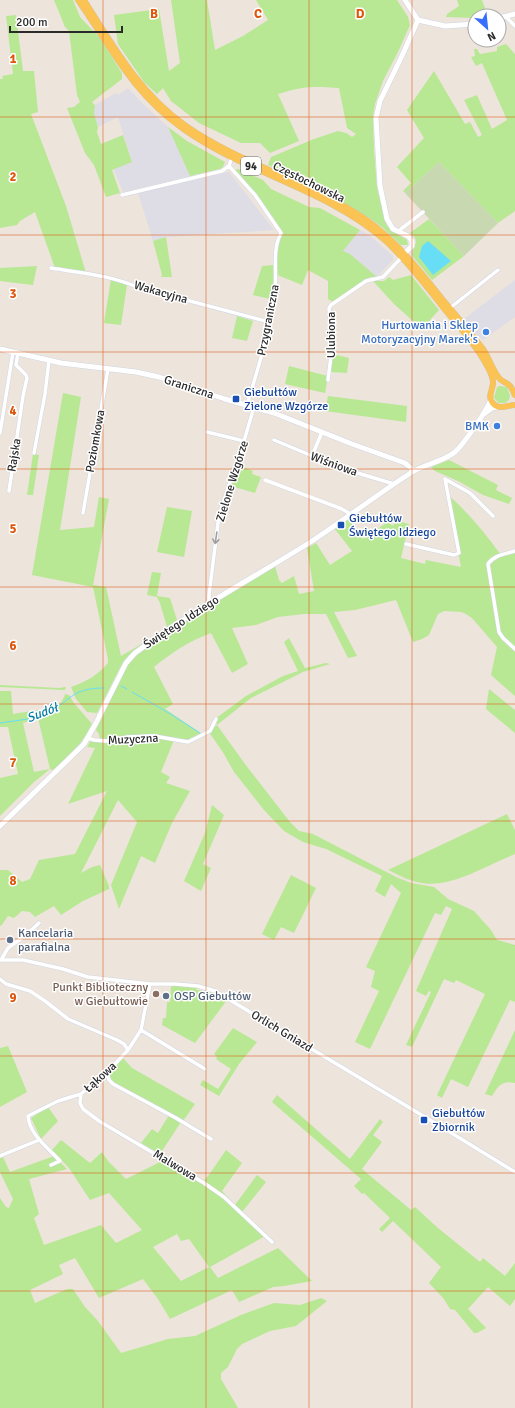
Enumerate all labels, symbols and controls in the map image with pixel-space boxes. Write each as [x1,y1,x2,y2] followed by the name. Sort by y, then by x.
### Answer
[150,6,158,22] text: B
[254,6,262,22] text: C
[356,6,365,22] text: D
[10,8,122,34] scale bar
[467,8,507,48] north arrow
[16,15,48,30] text: 200 m
[485,29,498,44] text: N
[9,51,17,67] text: 1
[241,157,261,175] road number: 94
[270,159,347,206] street label: Częstochowska
[9,169,17,185] text: 2
[132,278,189,307] street label: Wakacyjna
[254,283,283,357] street label: Przygraniczna
[9,286,17,302] text: 3
[324,312,339,358] street label: Ulubiona
[361,318,478,347] place label: Hurtowania i Sklep Motoryzacyjny Marek's
[481,327,491,337] marker: Hurtowania i Sklep Motoryzacyjny Marek's
[162,372,216,403] street label: Graniczna
[244,385,328,414] place label: Giebułtów Zielone Wzgórze
[231,394,241,404] marker: Giebułtów Zielone Wzgórze
[9,403,17,419] text: 4
[83,409,108,474] street label: Poziomkowa
[465,419,489,434] place label: BMK
[492,421,502,431] marker: BMK
[4,437,25,473] street label: Rajska
[213,439,252,524] street label: Zielone Wzgórze
[308,449,360,480] street label: Wiśniowa
[349,511,436,540] place label: Giebułtów Świętego Idziego
[336,520,346,530] marker: Giebułtów Świętego Idziego
[9,521,17,537] text: 5
[212,531,220,544] one-way arrow
[141,592,222,652] street label: Świętego Idziego
[9,638,17,654] text: 6
[24,699,62,726] water label: Sudół
[107,731,159,748] street label: Muzyczna
[9,755,17,771] text: 7
[9,873,17,889] text: 8
[18,926,73,955] place label: Kancelaria parafialna
[5,935,15,945] marker: Kancelaria parafialna
[53,980,148,1009] place label: Punkt Biblioteczny w Giebułtowie
[151,989,161,999] marker: Punkt Biblioteczny w Giebułtowie
[174,989,251,1004] place label: OSP Giebułtów
[9,990,17,1006] text: 9
[161,991,171,1001] marker: OSP Giebułtów
[248,1007,315,1056] street label: Orlich Gniazd
[81,1059,120,1096] street label: Łąkowa
[432,1106,485,1135] place label: Giebułtów Zbiornik
[419,1115,429,1125] marker: Giebułtów Zbiornik
[150,1147,199,1184] street label: Malwowa

